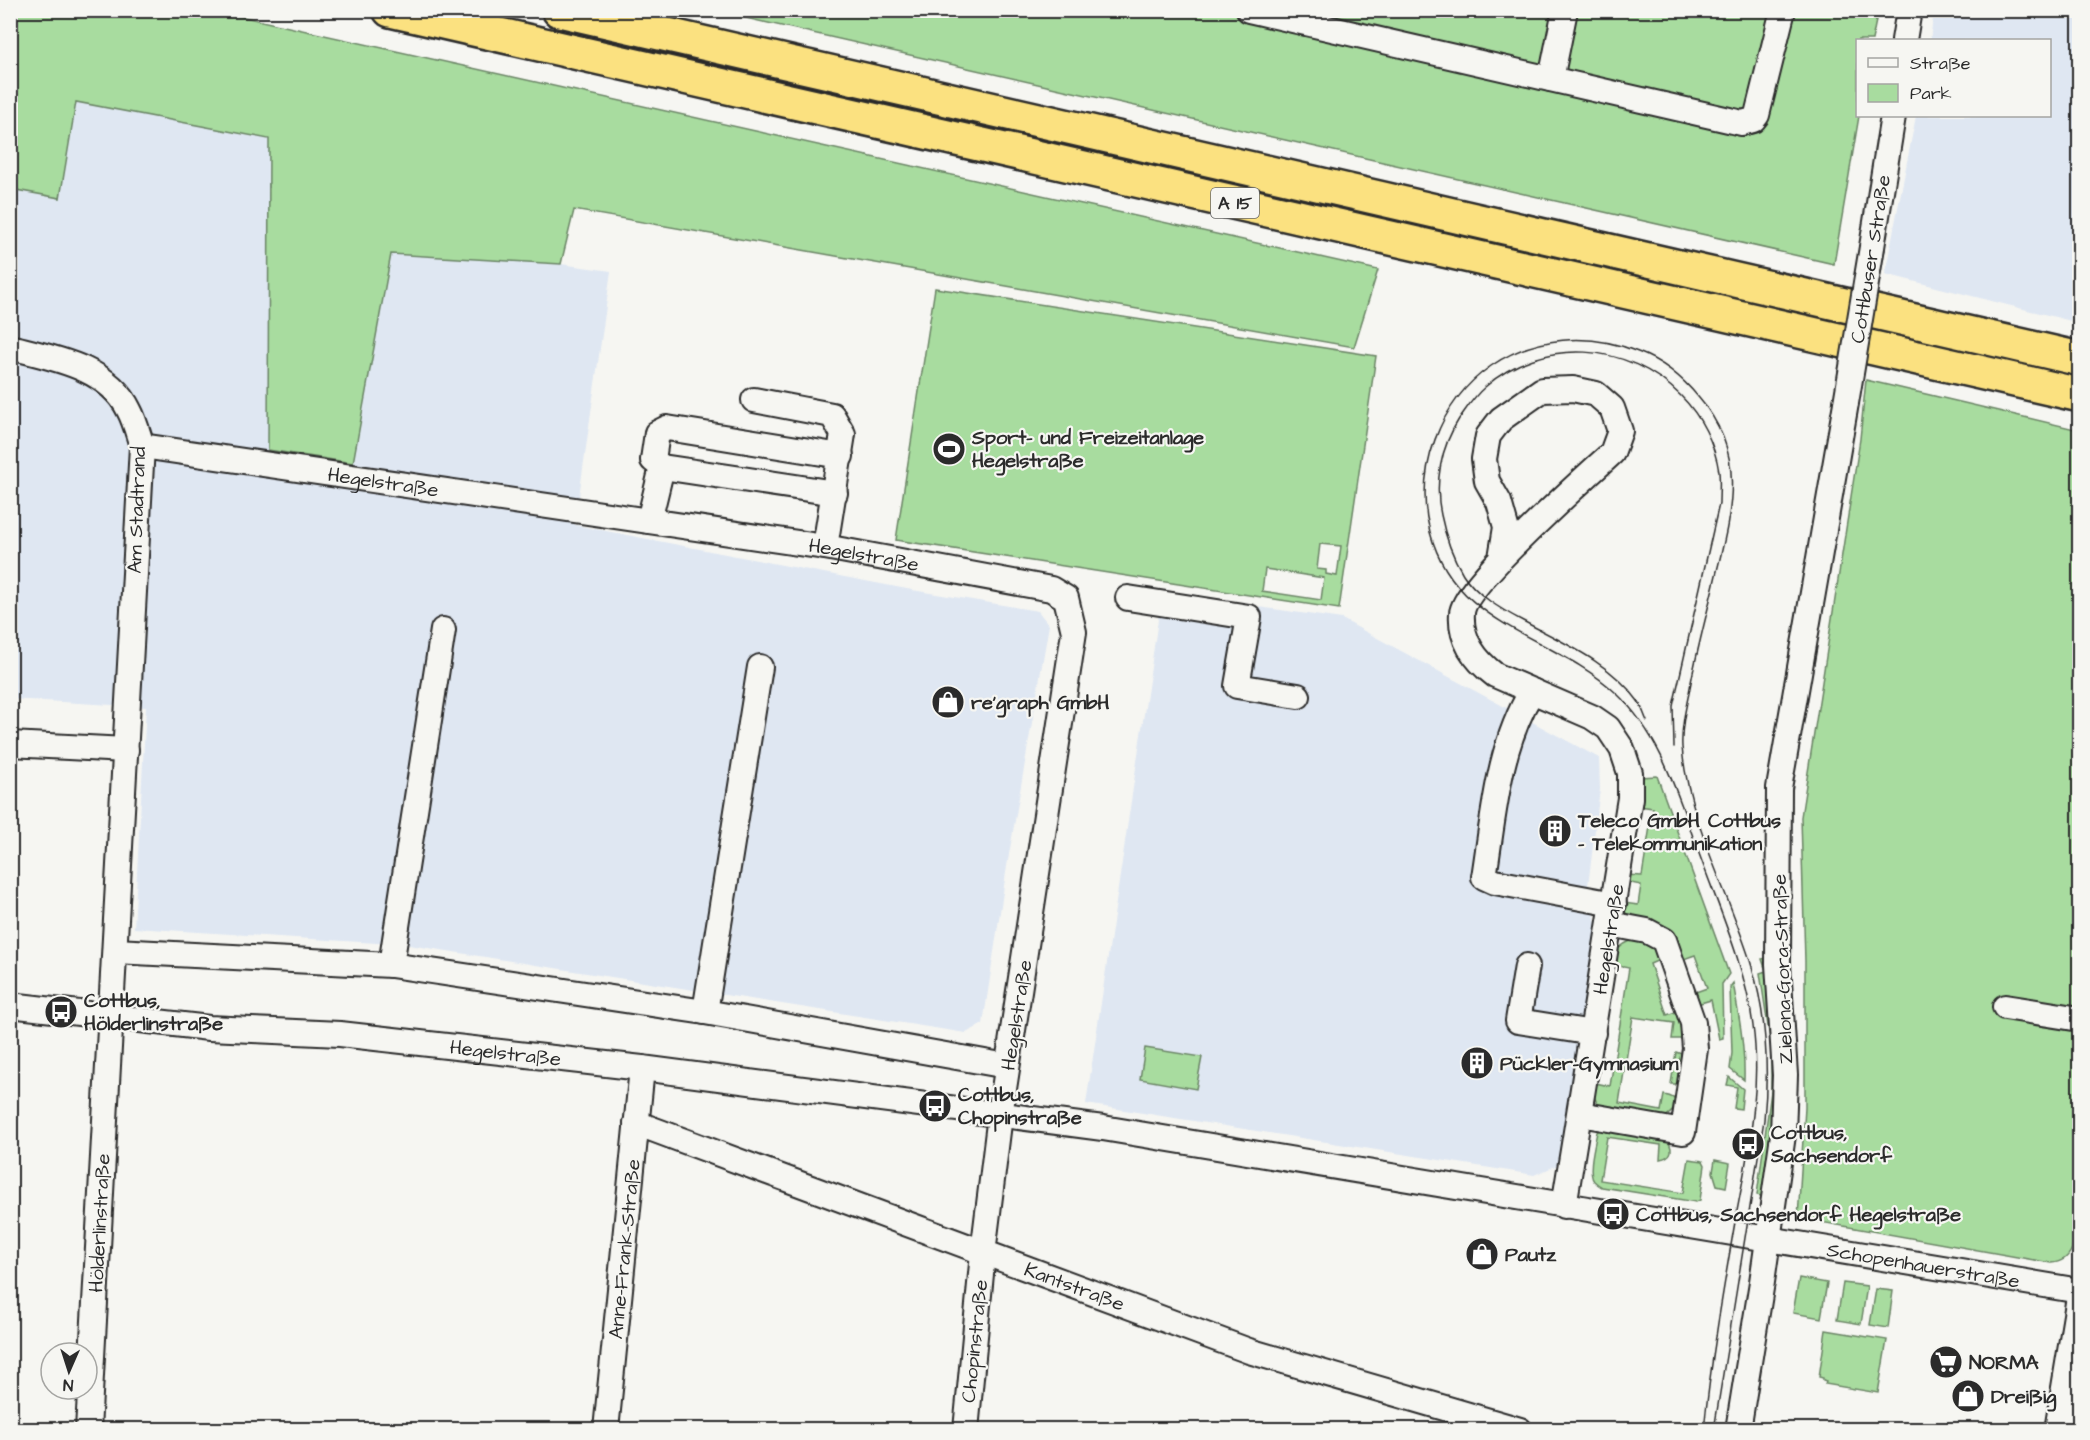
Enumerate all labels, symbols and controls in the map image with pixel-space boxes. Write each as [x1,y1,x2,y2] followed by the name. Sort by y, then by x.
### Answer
[1856,39,2051,117] legend
[1910,51,1971,76] text: Straße
[1910,81,1952,106] text: Park
[1844,173,1898,345] street label: Cottbuser Straße
[1211,188,1259,218] road number: A 15
[971,424,1204,476] place label: Sport- und Freizeitanlage Hegelstraße
[931,431,967,467] sports icon: Sport- und Freizeitanlage Hegelstraße
[121,446,153,574] street label: Am Stadtrand
[326,461,441,505] street label: Hegelstraße
[807,532,921,579] street label: Hegelstraße
[930,684,966,720] shop icon: re'graph GmbH
[971,689,1109,718] place label: re'graph GmbH
[1577,807,1781,858] place label: Teleco GmbH Cottbus - Telekommunikation
[1537,813,1573,849] building icon: Teleco GmbH Cottbus - Telekommunikation
[1766,873,1800,1064] street label: Zielona-Gora-Straße
[1586,882,1633,997] street label: Hegelstraße
[994,958,1041,1073] street label: Hegelstraße
[84,987,223,1038] place label: Cottbus, Hölderlinstraße
[43,994,79,1030] bus stop icon: Cottbus, Hölderlinstraße
[448,1033,563,1074] street label: Hegelstraße
[1459,1045,1495,1081] building icon: Pückler-Gymnasium
[1500,1050,1679,1079] place label: Pückler-Gymnasium
[958,1081,1082,1132] place label: Cottbus, Chopinstraße
[917,1088,953,1124] bus stop icon: Cottbus, Chopinstraße
[1770,1119,1893,1170] place label: Cottbus, Sachsendorf
[1730,1126,1766,1162] bus stop icon: Cottbus, Sachsendorf
[82,1153,118,1293] street label: Hölderlinstraße
[602,1158,648,1340] street label: Anne-Frank-Straße
[1595,1196,1631,1232] bus stop icon: Cottbus, Sachsendorf Hegelstraße
[1636,1201,1961,1230] place label: Cottbus, Sachsendorf Hegelstraße
[1464,1236,1500,1272] shop icon: Pautz
[1825,1236,2022,1296] street label: Schopenhauerstraße
[1505,1241,1557,1269] place label: Pautz
[1020,1256,1128,1319] street label: Kantstraße
[955,1278,995,1404] street label: Chopinstraße
[39,1341,99,1401] north arrow
[1928,1344,1964,1380] supermarket icon: NORMA
[1969,1349,2039,1377] place label: NORMA
[63,1374,74,1396] text: N
[1950,1378,1986,1414] shop icon: Dreißig
[1991,1383,2057,1412] place label: Dreißig

